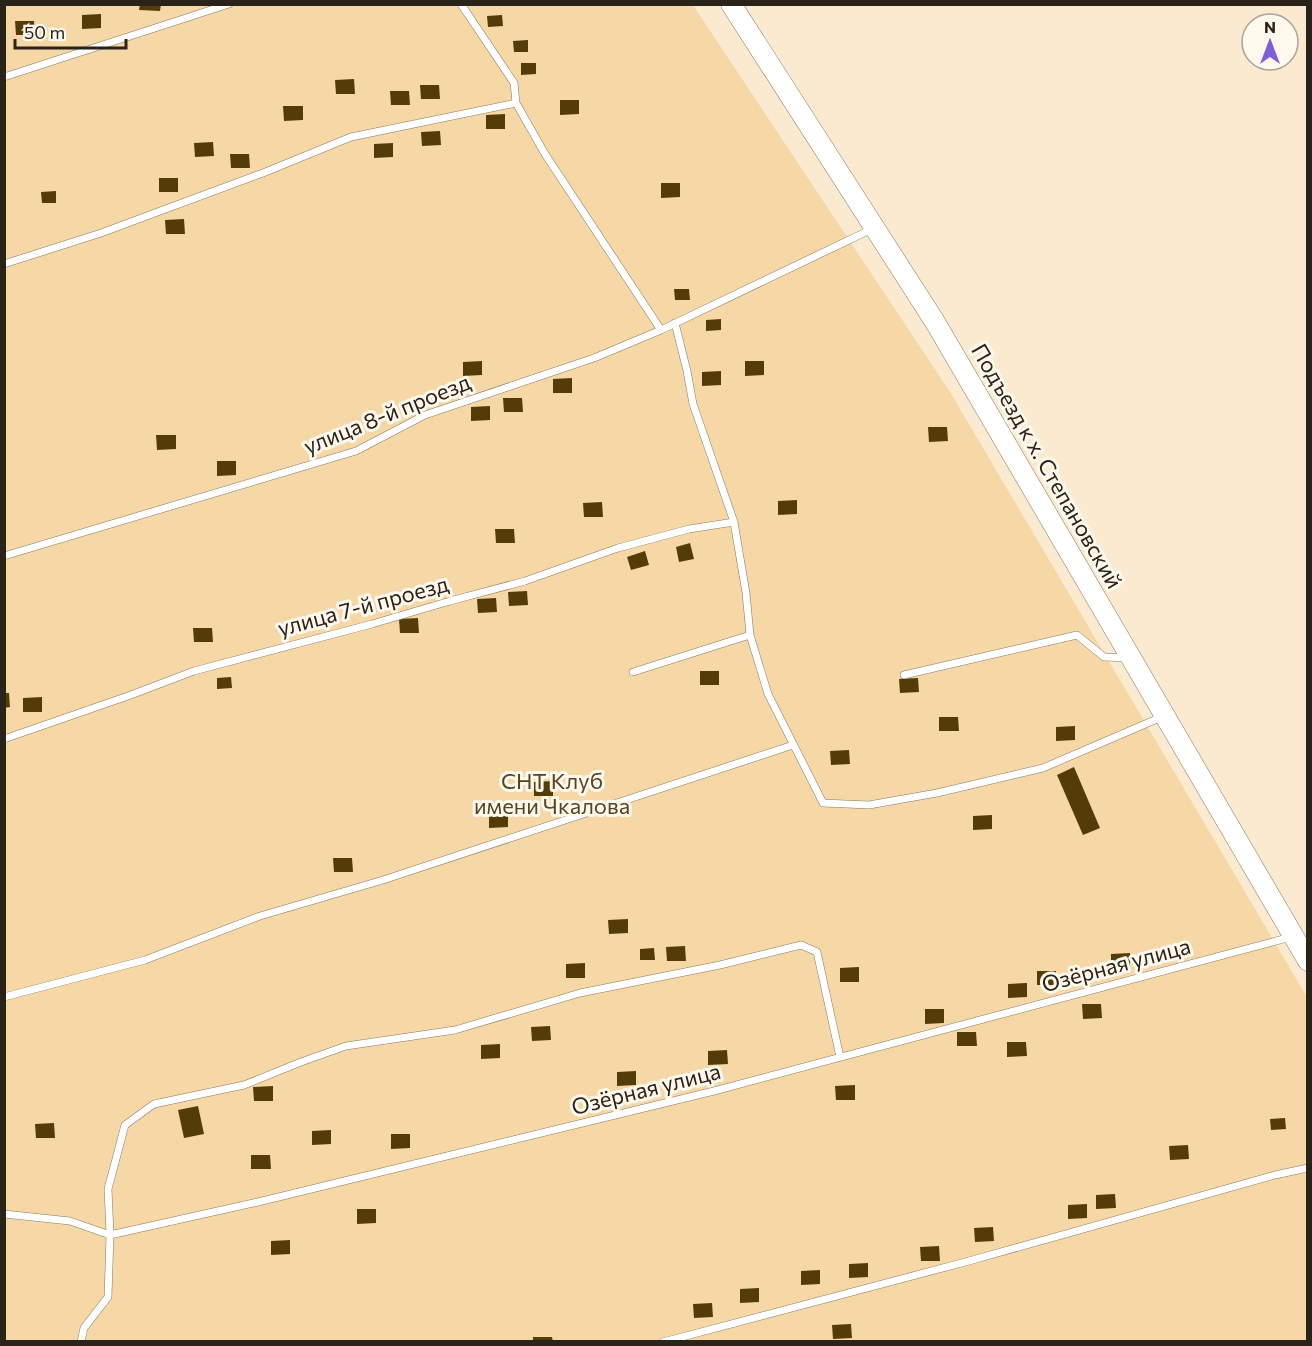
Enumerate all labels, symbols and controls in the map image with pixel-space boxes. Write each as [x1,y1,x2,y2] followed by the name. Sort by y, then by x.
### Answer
[15,12,126,50] scale bar
[1240,12,1300,72] north arrow
[1264,17,1276,36] text: N
[24,21,65,43] text: 50 m
[966,339,1129,593] street label: Подъезд к х. Степановский
[299,368,474,459] street label: улица 8-й проезд
[274,570,451,641] street label: улица 7-й проезд
[474,767,630,819] park label: СНТ Клуб имени Чкалова
[1038,932,1193,997] street label: Озёрная улица
[568,1057,723,1120] street label: Озёрная улица

